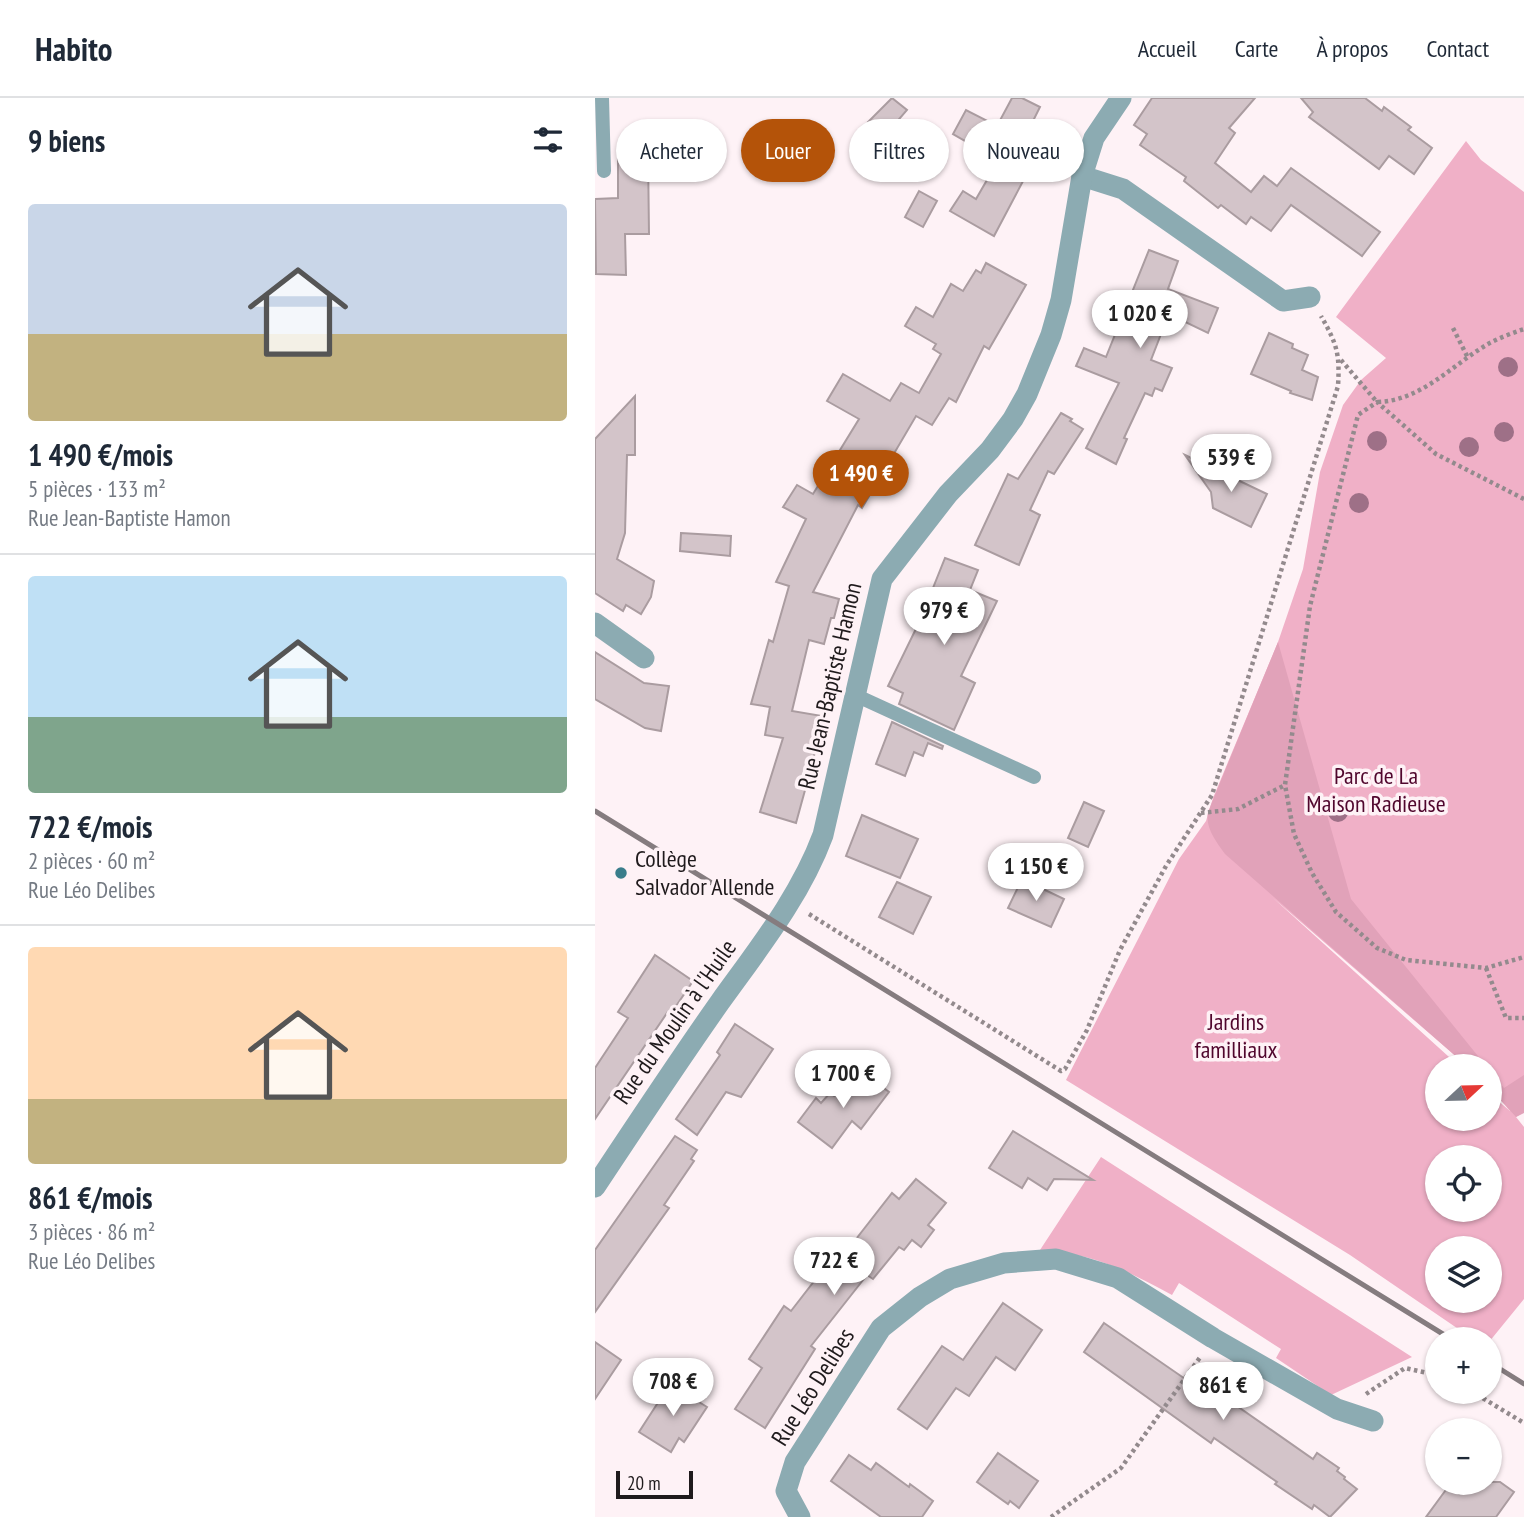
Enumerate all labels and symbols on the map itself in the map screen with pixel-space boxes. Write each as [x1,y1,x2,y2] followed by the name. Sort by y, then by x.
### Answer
[1075,290,1205,350] pin: 1 020 €
[1182,434,1280,494] pin: 539 €
[796,450,926,510] pin: 1 490 €
[791,579,868,792] street label: Rue Jean-Baptiste Hamon
[895,588,993,647] pin: 979 €
[1306,760,1446,819] park label: Parc de La Maison Radieuse
[635,843,774,902] place label: Collège Salvador Allende
[971,844,1101,903] pin: 1 150 €
[613,865,629,881] marker: Collège Salvador Allende
[606,933,743,1110] street label: Rue du Moulin à l'Huile
[1195,1006,1278,1065] park label: Jardins familliaux
[778,1051,908,1110] pin: 1 700 €
[1425,1054,1501,1130] north arrow
[785,1238,883,1297] pin: 722 €
[764,1322,861,1451] street label: Rue Léo Delibes
[624,1358,722,1418] pin: 708 €
[1174,1362,1272,1422] pin: 861 €
[616,1468,693,1500] scale bar

